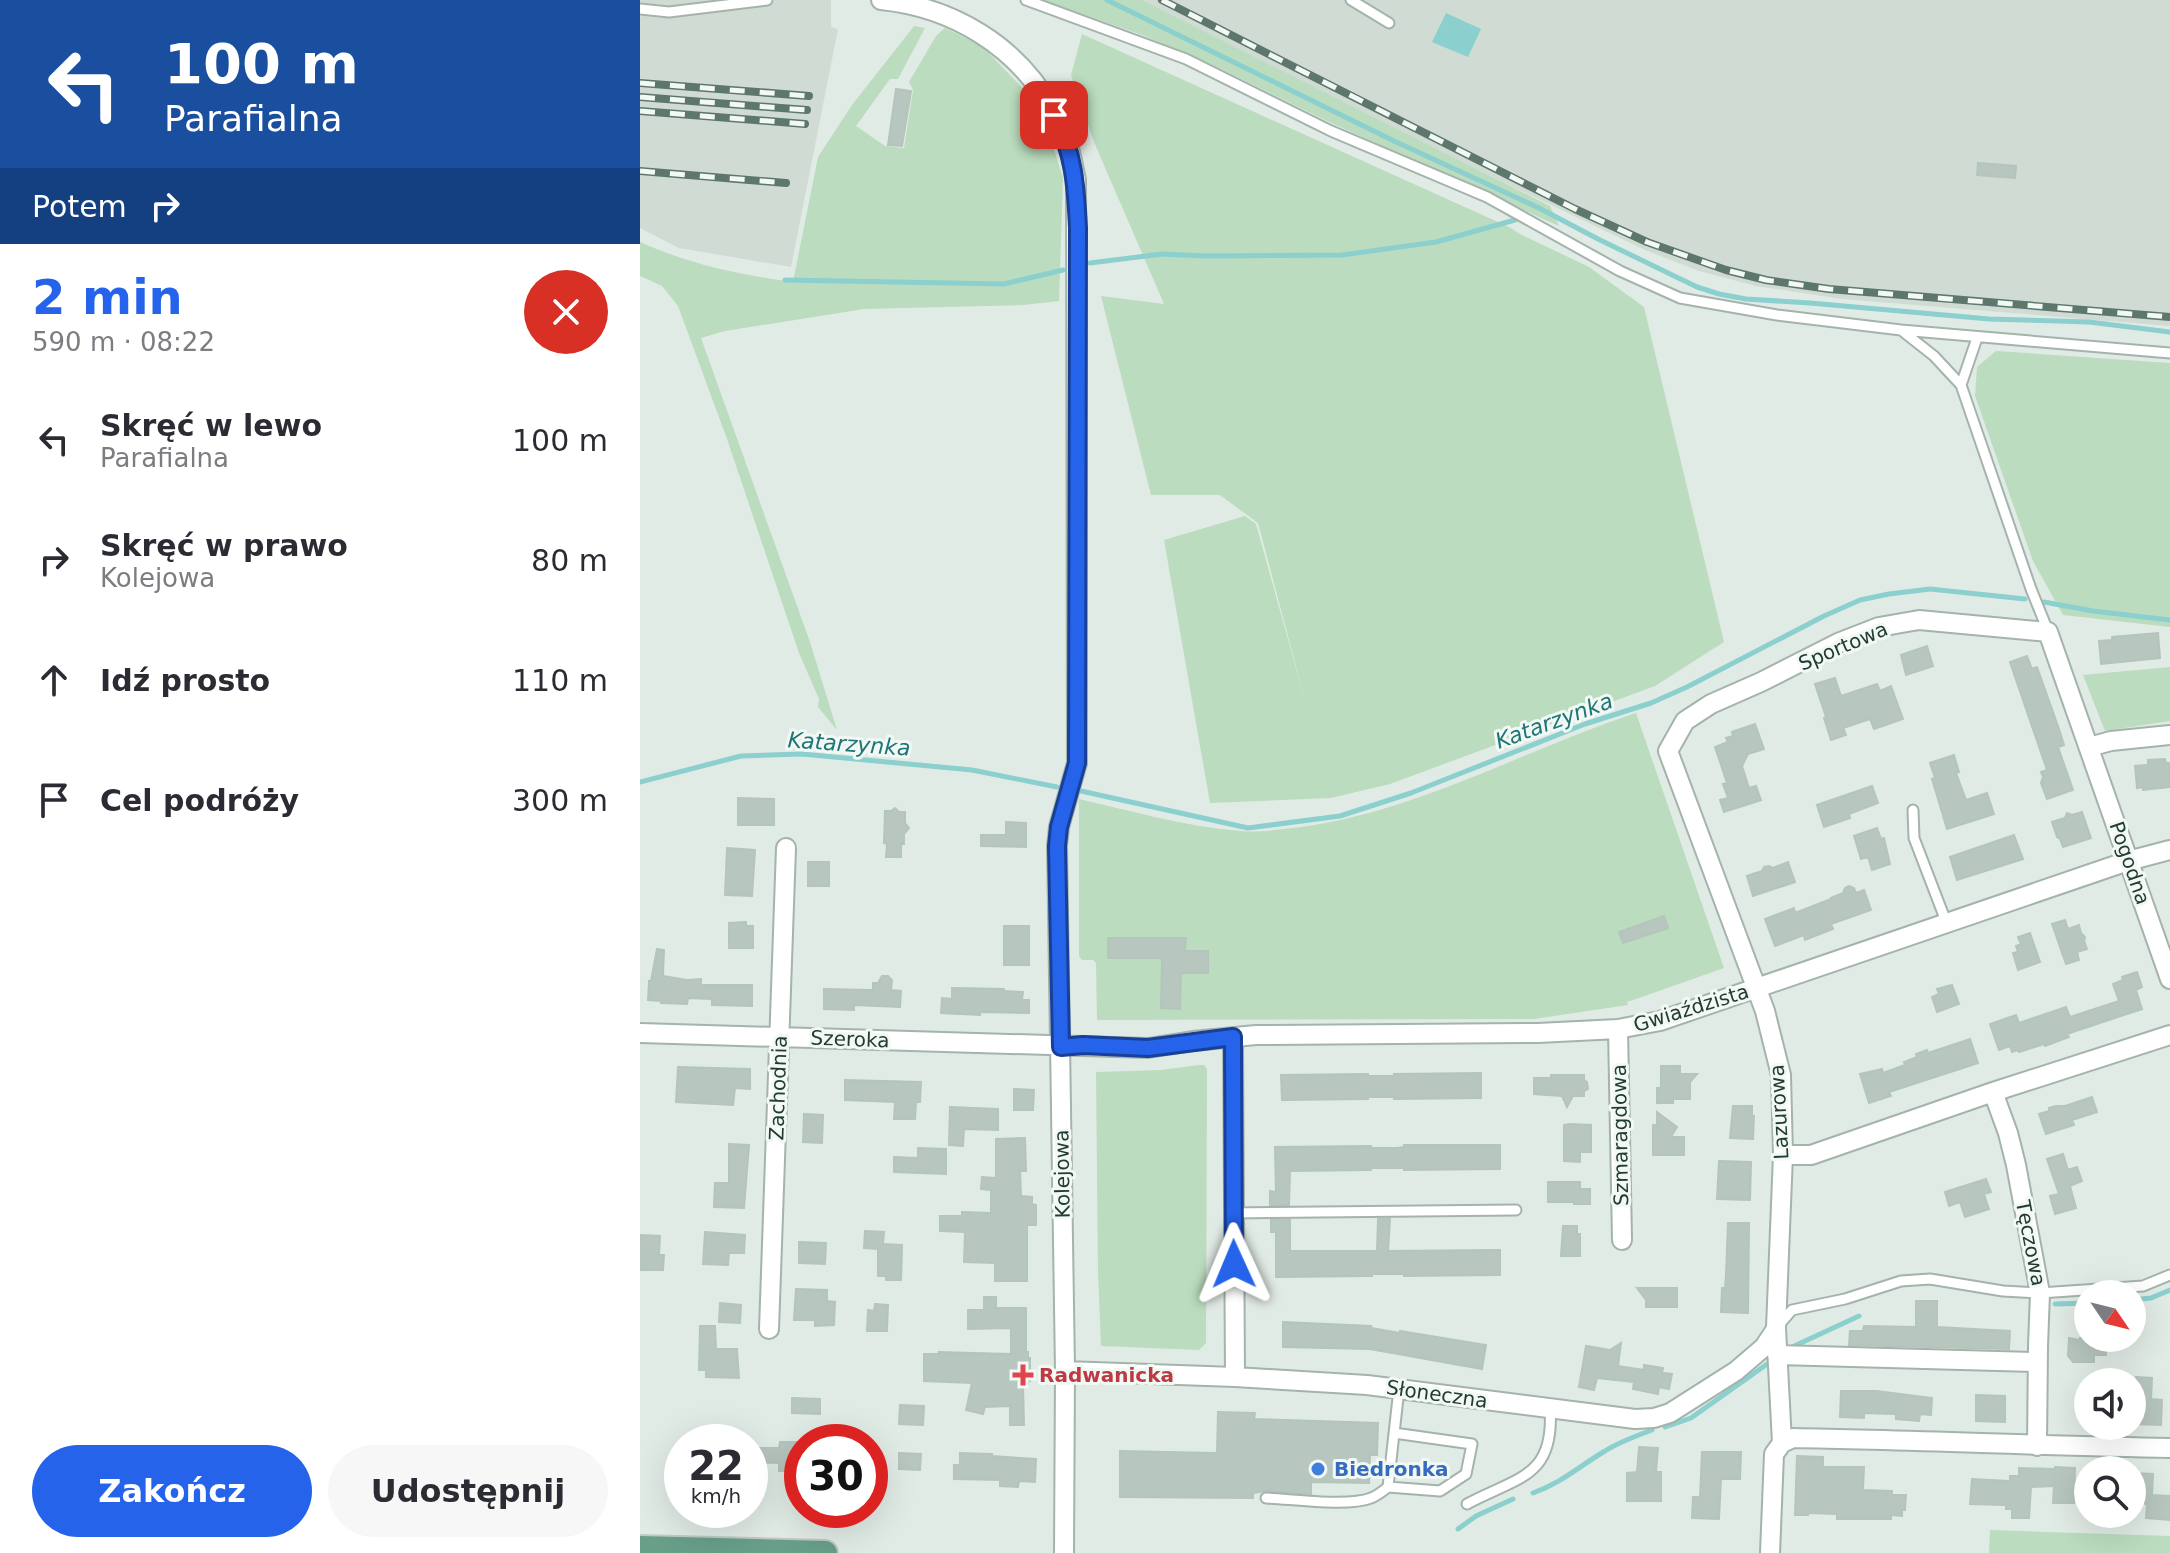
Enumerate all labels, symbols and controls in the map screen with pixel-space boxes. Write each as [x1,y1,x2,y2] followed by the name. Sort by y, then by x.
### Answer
[164,31,359,96] text: 100 m
[32,32,136,136] icon: left
[1020,81,1088,149] pin
[1032,93,1076,137] icon: arrive
[164,98,343,139] text: Parafialna
[143,184,187,228] icon: right
[32,189,127,224] text: Potem
[32,269,183,325] text: 2 min
[524,270,608,354] button: close
[32,327,215,357] text: 590 m · 08:22
[100,408,322,443] text: Skręć w lewo
[32,418,76,462] icon: left
[512,423,608,458] text: 100 m
[100,443,229,473] text: Parafialna
[100,528,348,563] text: Skręć w prawo
[32,538,76,582] icon: right
[531,543,608,578] text: 80 m
[100,563,215,593] text: Kolejowa
[1795,616,1891,676] street label: Sportowa
[32,658,76,702] icon: ahead
[100,663,270,698] text: Idź prosto
[512,663,608,698] text: 110 m
[1492,688,1616,754] water label: Katarzynka
[787,727,911,761] water label: Katarzynka
[32,778,76,822] icon: arrive
[100,783,299,818] text: Cel podróży
[512,783,608,818] text: 300 m
[2105,818,2155,908] street label: Pogodna
[1630,979,1752,1037] street label: Gwiaździsta
[810,1026,890,1052] street label: Szeroka
[764,1035,792,1141] street label: Zachodnia
[1607,1064,1633,1206] street label: Szmaragdowa
[1765,1064,1793,1160] street label: Lazurowa
[1049,1129,1075,1219] street label: Kolejowa
[2011,1197,2051,1288] street label: Tęczowa
[1192,1222,1276,1306] position arrow
[2074,1280,2146,1352] north arrow
[2074,1280,2146,1528] map controls
[1039,1363,1174,1387] place label: Radwanicka
[1014,1366,1032,1384] marker: Radwanicka
[2074,1368,2146,1440] button: sound
[1385,1375,1489,1413] street label: Słoneczna
[784,1424,888,1528] speed limit sign: 30
[688,1443,744,1489] text: 22
[32,1445,312,1537] button: Zakończ
[328,1445,608,1537] button: Udostępnij
[2074,1456,2146,1528] button: search
[1334,1457,1449,1481] place label: Biedronka
[1309,1460,1327,1478] marker: Biedronka
[691,1484,741,1508] text: km/h

